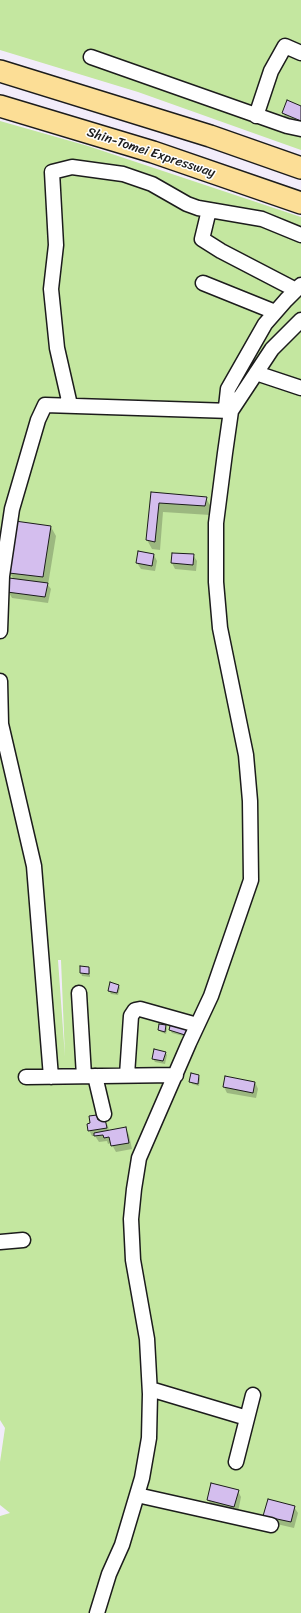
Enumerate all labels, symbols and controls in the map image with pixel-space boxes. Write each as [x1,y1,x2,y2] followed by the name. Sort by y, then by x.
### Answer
[85,125,217,181] street label: Shin-Tomei Expressway

